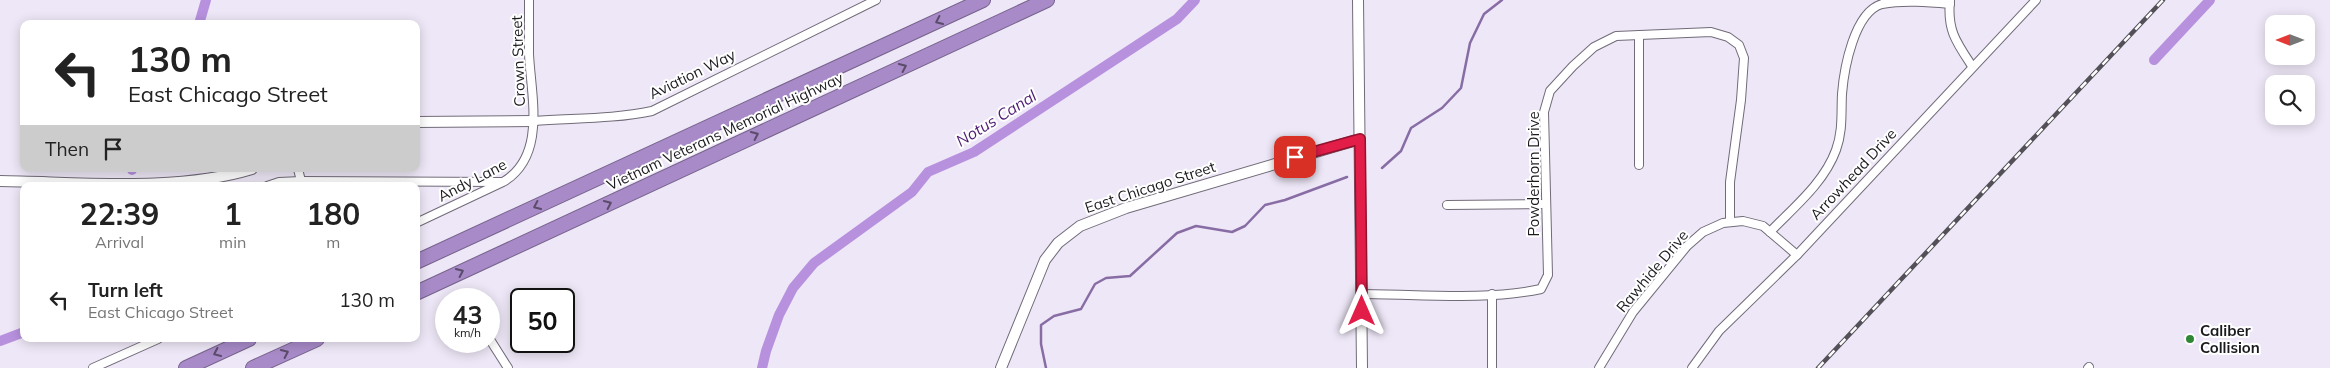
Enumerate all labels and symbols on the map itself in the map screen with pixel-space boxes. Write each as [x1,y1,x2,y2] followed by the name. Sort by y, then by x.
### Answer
[935,14,944,25] one-way arrow
[507,15,529,107] street label: Crown Street
[2265,15,2315,65] north arrow
[646,45,738,103] street label: Aviation Way
[898,63,907,73] one-way arrow
[604,68,846,194] street label: Vietnam Veterans Memorial Highway
[952,85,1040,151] water label: Notus Canal
[1524,111,1543,237] street label: Powderhorn Drive
[1806,124,1900,224] street label: Arrowhead Drive
[750,131,759,142] one-way arrow
[1274,136,1316,178] pin
[434,155,510,205] street label: Andy Lane
[1082,157,1218,217] street label: East Chicago Street
[603,199,612,210] one-way arrow
[533,200,542,210] one-way arrow
[1612,226,1692,316] street label: Rawhide Drive
[455,268,464,278] one-way arrow
[1335,284,1387,336] position arrow
[510,288,575,353] speed limit sign: 50
[2200,321,2260,357] place label: Caliber Collision
[2184,333,2196,345] marker: Caliber Collision
[213,347,222,358] one-way arrow
[280,349,289,360] one-way arrow

